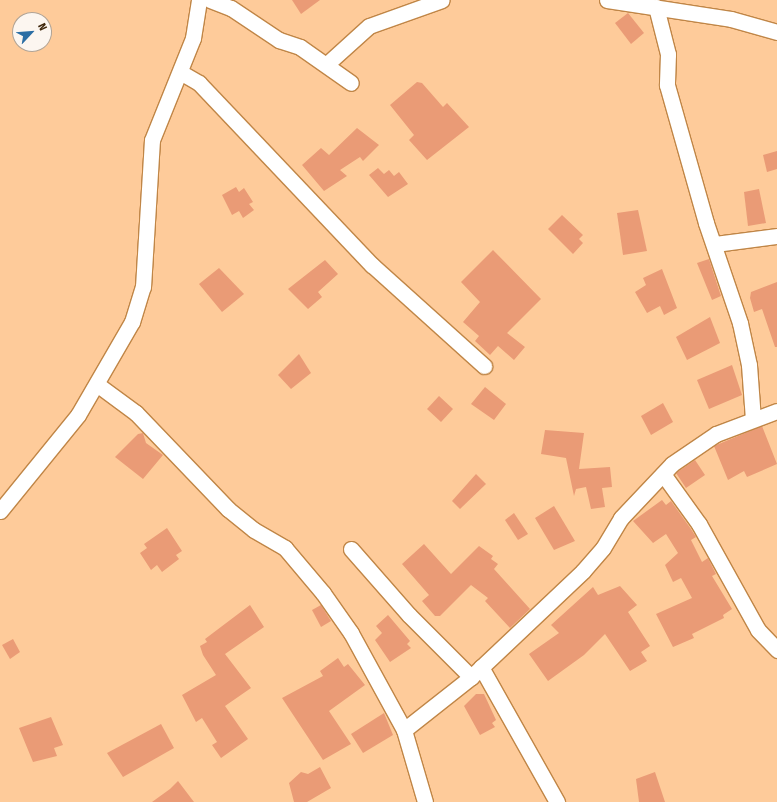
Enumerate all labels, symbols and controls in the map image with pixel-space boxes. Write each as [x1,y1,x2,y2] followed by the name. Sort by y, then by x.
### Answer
[12,12,52,52] north arrow
[35,21,50,33] text: N

